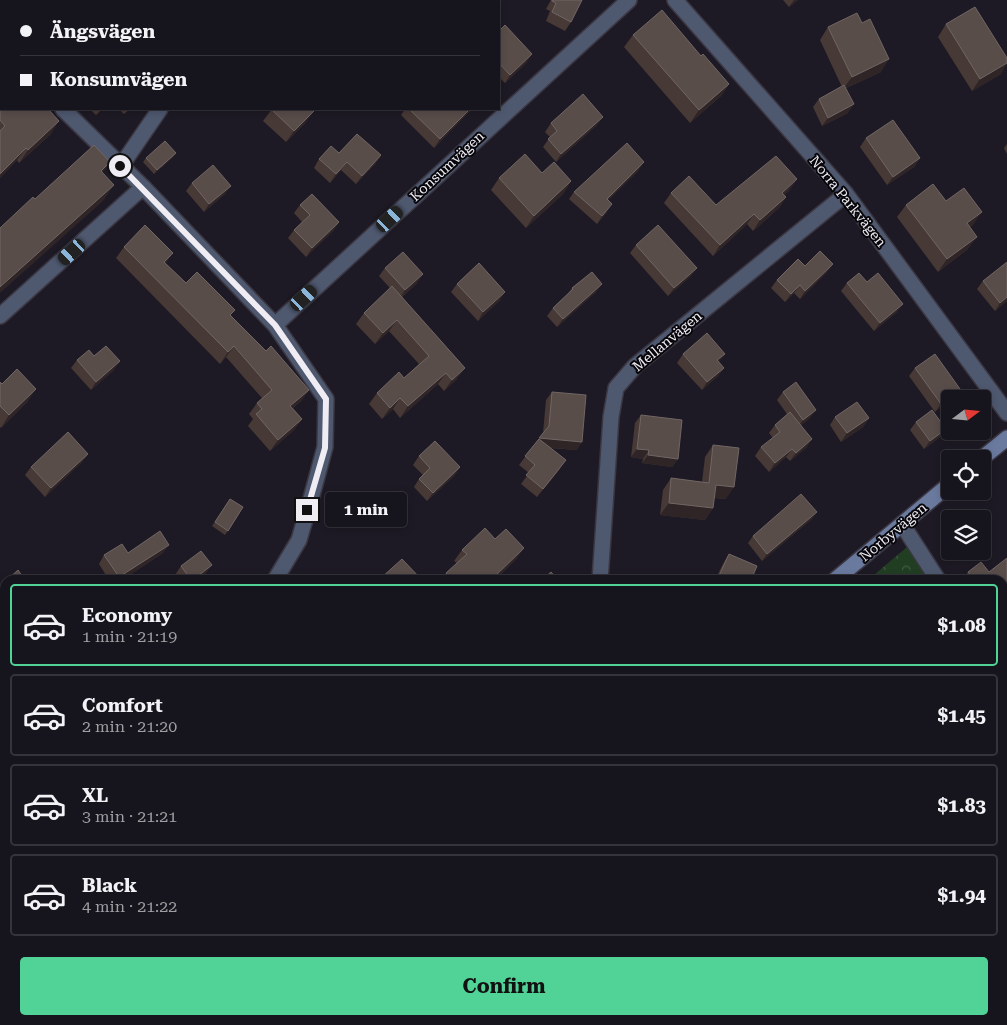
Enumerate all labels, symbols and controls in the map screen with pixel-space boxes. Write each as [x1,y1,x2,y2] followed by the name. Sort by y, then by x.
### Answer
[50,20,155,43] text: Ängsvägen
[50,68,187,91] text: Konsumvägen
[407,128,487,204] street label: Konsumvägen
[806,152,890,250] street label: Norra Parkvägen
[109,155,131,177] route start
[373,203,406,235] car
[55,236,88,268] car
[287,282,320,314] car
[629,307,705,375] street label: Mellanvägen
[941,390,991,440] north arrow
[941,390,991,560] map controls
[941,450,991,500] button: locate
[324,492,407,528] callout: 1 min
[296,499,318,521] route end
[856,499,930,565] street label: Norbyvägen
[344,500,388,519] text: 1 min
[941,510,991,560] button: layers
[22,603,67,648] icon: car
[82,604,172,627] text: Economy
[937,614,986,637] text: $1.08
[82,627,177,646] text: 1 min · 21:19
[22,693,67,738] icon: car
[82,694,163,717] text: Comfort
[937,704,986,727] text: $1.45
[82,717,177,736] text: 2 min · 21:20
[22,783,67,828] icon: car
[82,784,108,807] text: XL
[937,794,986,817] text: $1.83
[82,807,177,826] text: 3 min · 21:21
[22,873,67,918] icon: car
[82,874,137,897] text: Black
[937,884,986,907] text: $1.94
[82,897,177,916] text: 4 min · 21:22
[20,957,988,1015] button: Confirm

